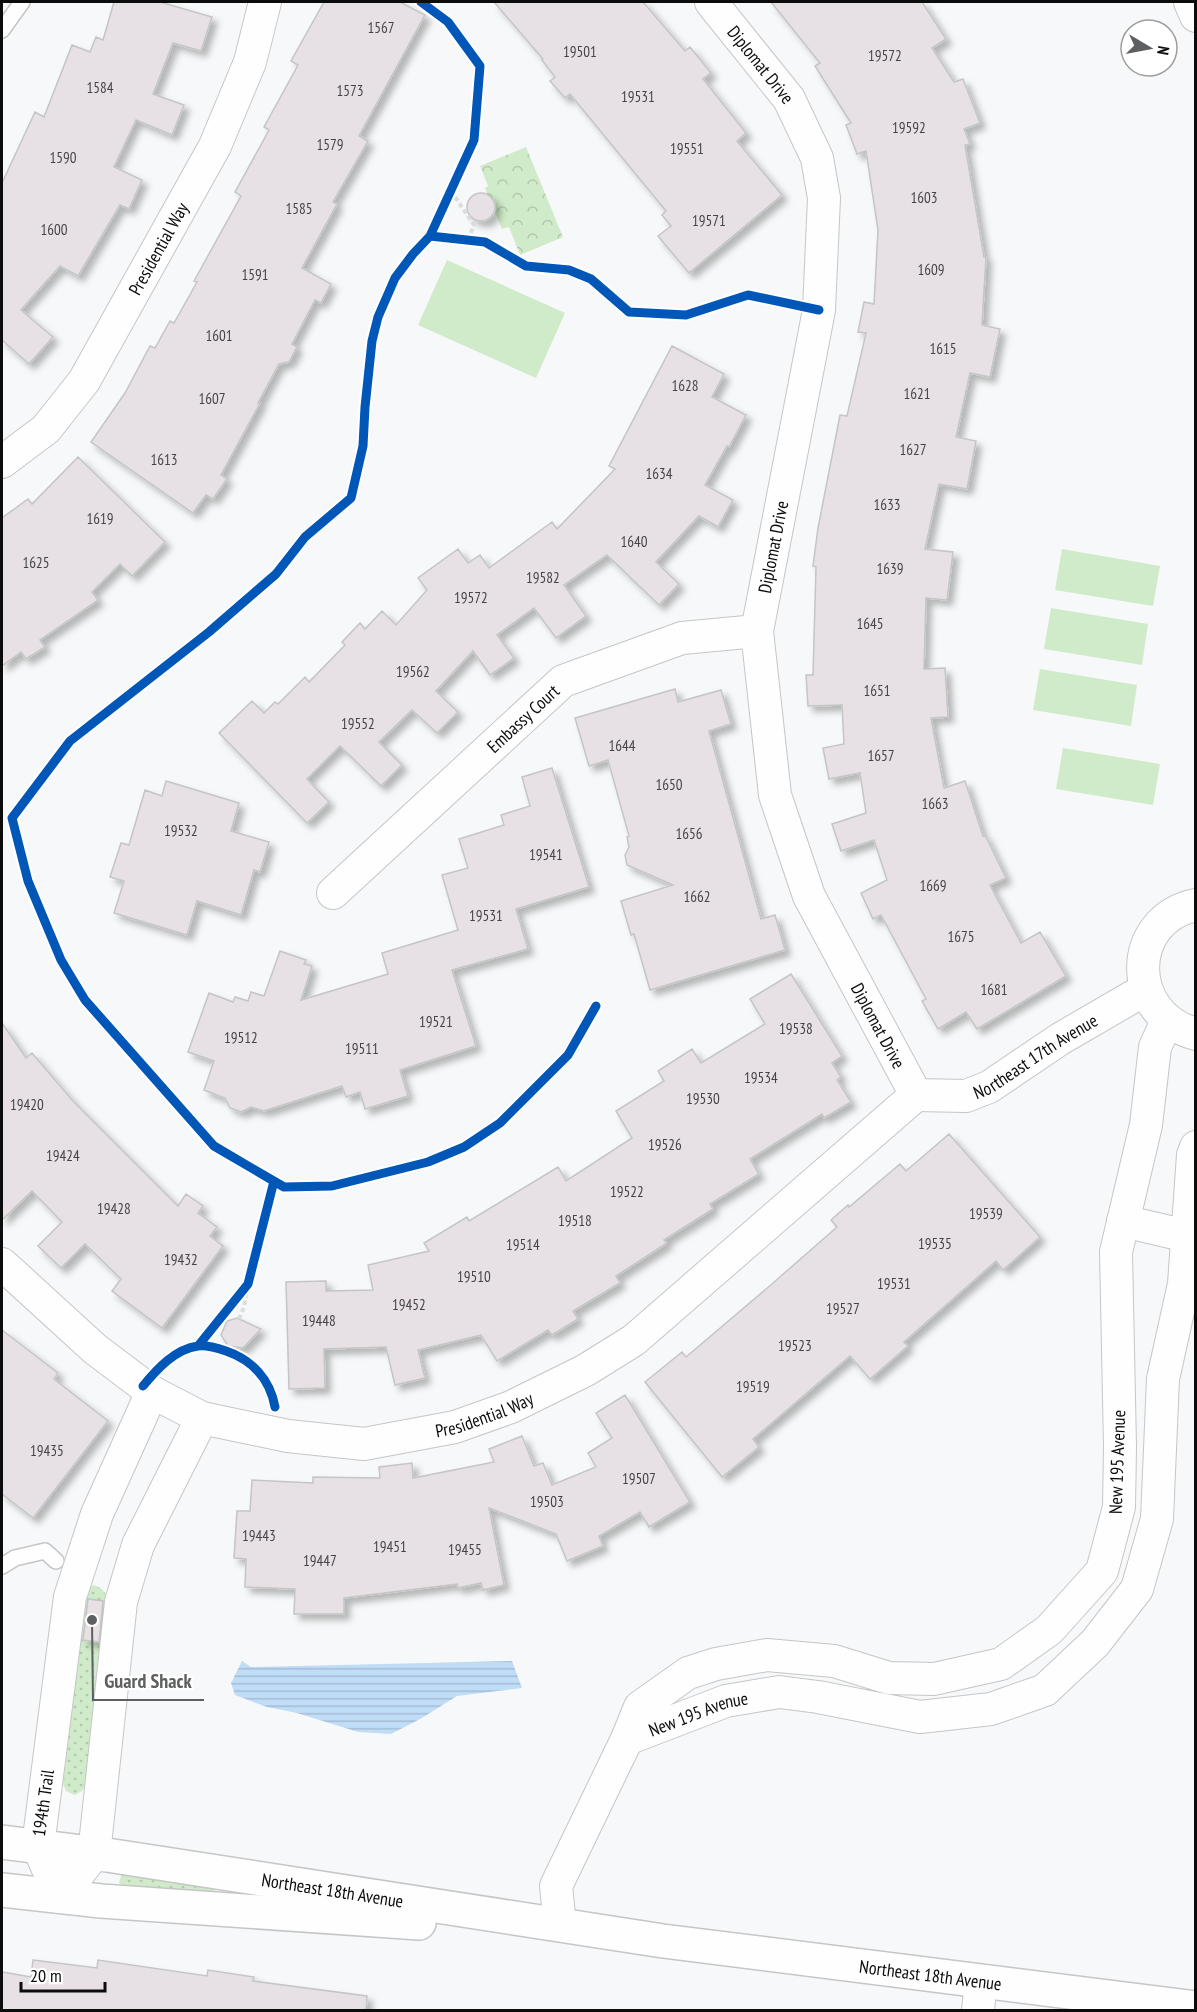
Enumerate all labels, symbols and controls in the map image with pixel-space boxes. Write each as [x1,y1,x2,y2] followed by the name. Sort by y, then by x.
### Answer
[367,18,395,37] house number: 1567
[1119,18,1179,78] north arrow
[723,21,799,108] street label: Diplomat Drive
[563,42,597,61] house number: 19501
[1153,45,1174,57] text: N
[868,46,902,65] house number: 19572
[86,78,114,97] house number: 1584
[336,81,364,100] house number: 1573
[621,87,655,106] house number: 19531
[892,118,926,137] house number: 19592
[316,135,344,154] house number: 1579
[670,139,704,158] house number: 19551
[49,148,77,167] house number: 1590
[910,188,938,207] house number: 1603
[123,198,193,299] street label: Presidential Way
[285,199,313,218] house number: 1585
[692,211,726,230] house number: 19571
[40,220,68,239] house number: 1600
[917,260,945,279] house number: 1609
[241,265,269,284] house number: 1591
[205,326,233,345] house number: 1601
[929,339,957,358] house number: 1615
[671,376,699,395] house number: 1628
[903,384,931,403] house number: 1621
[198,389,226,408] house number: 1607
[899,440,927,459] house number: 1627
[150,450,178,469] house number: 1613
[645,464,673,483] house number: 1634
[873,495,901,514] house number: 1633
[753,499,793,595] street label: Diplomat Drive
[86,509,114,528] house number: 1619
[620,532,648,551] house number: 1640
[22,553,50,572] house number: 1625
[876,559,904,578] house number: 1639
[526,568,560,587] house number: 19582
[454,588,488,607] house number: 19572
[856,614,884,633] house number: 1645
[396,662,430,681] house number: 19562
[482,679,564,757] street label: Embassy Court
[863,681,891,700] house number: 1651
[341,714,375,733] house number: 19552
[608,736,636,755] house number: 1644
[867,746,895,765] house number: 1657
[655,775,683,794] house number: 1650
[921,794,949,813] house number: 1663
[164,821,198,840] house number: 19532
[675,824,703,843] house number: 1656
[529,845,563,864] house number: 19541
[919,876,947,895] house number: 1669
[683,887,711,906] house number: 1662
[469,906,503,925] house number: 19531
[947,927,975,946] house number: 1675
[846,979,911,1072] street label: Diplomat Drive
[980,980,1008,999] house number: 1681
[970,1008,1101,1104] street label: Northeast 17th Avenue
[419,1012,453,1031] house number: 19521
[779,1019,813,1038] house number: 19538
[224,1028,258,1047] house number: 19512
[345,1039,379,1058] house number: 19511
[744,1068,778,1087] house number: 19534
[686,1089,720,1108] house number: 19530
[10,1095,44,1114] house number: 19420
[648,1135,682,1154] house number: 19526
[46,1146,80,1165] house number: 19424
[610,1182,644,1201] house number: 19522
[97,1199,131,1218] house number: 19428
[969,1204,1003,1223] house number: 19539
[558,1211,592,1230] house number: 19518
[918,1234,952,1253] house number: 19535
[506,1235,540,1254] house number: 19514
[164,1250,198,1269] house number: 19432
[457,1267,491,1286] house number: 19510
[877,1274,911,1293] house number: 19531
[392,1295,426,1314] house number: 19452
[826,1299,860,1318] house number: 19527
[302,1311,336,1330] house number: 19448
[778,1336,812,1355] house number: 19523
[736,1377,770,1396] house number: 19519
[433,1386,537,1442] street label: Presidential Way
[1104,1410,1130,1514] street label: New 195 Avenue
[30,1441,64,1460] house number: 19435
[622,1469,656,1488] house number: 19507
[530,1492,564,1511] house number: 19503
[242,1526,276,1545] house number: 19443
[373,1537,407,1556] house number: 19451
[448,1540,482,1559] house number: 19455
[303,1551,337,1570] house number: 19447
[93,1662,204,1700] callout: Guard Shack
[104,1668,192,1694] text: Guard Shack
[645,1686,750,1741] street label: New 195 Avenue
[27,1767,59,1838] street label: 194th Trail
[260,1868,405,1912] street label: Northeast 18th Avenue
[858,1954,1003,1995] street label: Northeast 18th Avenue
[21,1955,105,1993] scale bar
[30,1964,62,1987] text: 20 m

